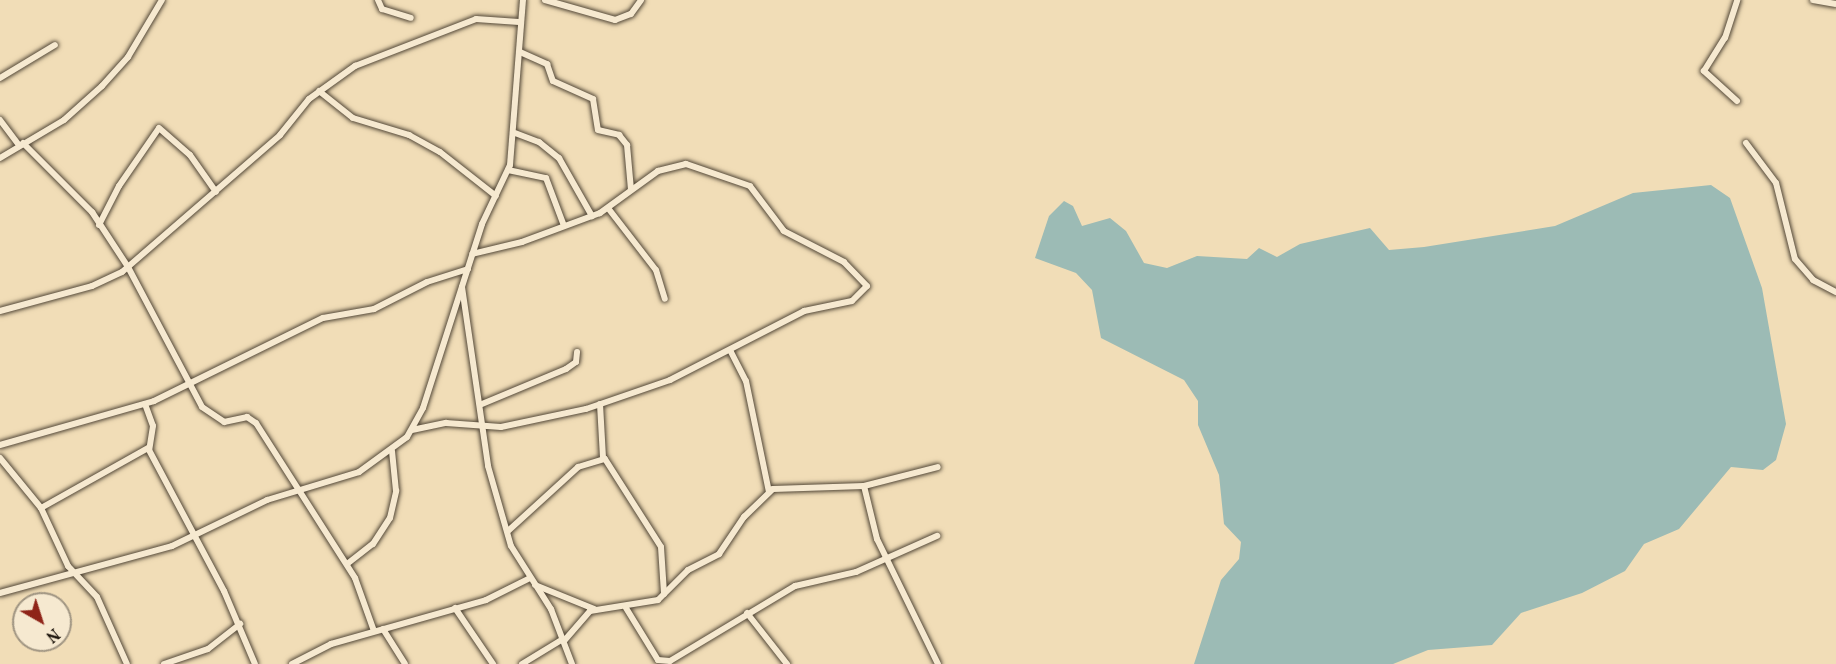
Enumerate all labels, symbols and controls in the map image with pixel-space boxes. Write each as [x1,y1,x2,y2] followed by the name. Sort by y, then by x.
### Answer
[12,592,72,652] north arrow
[41,622,64,647] text: N

